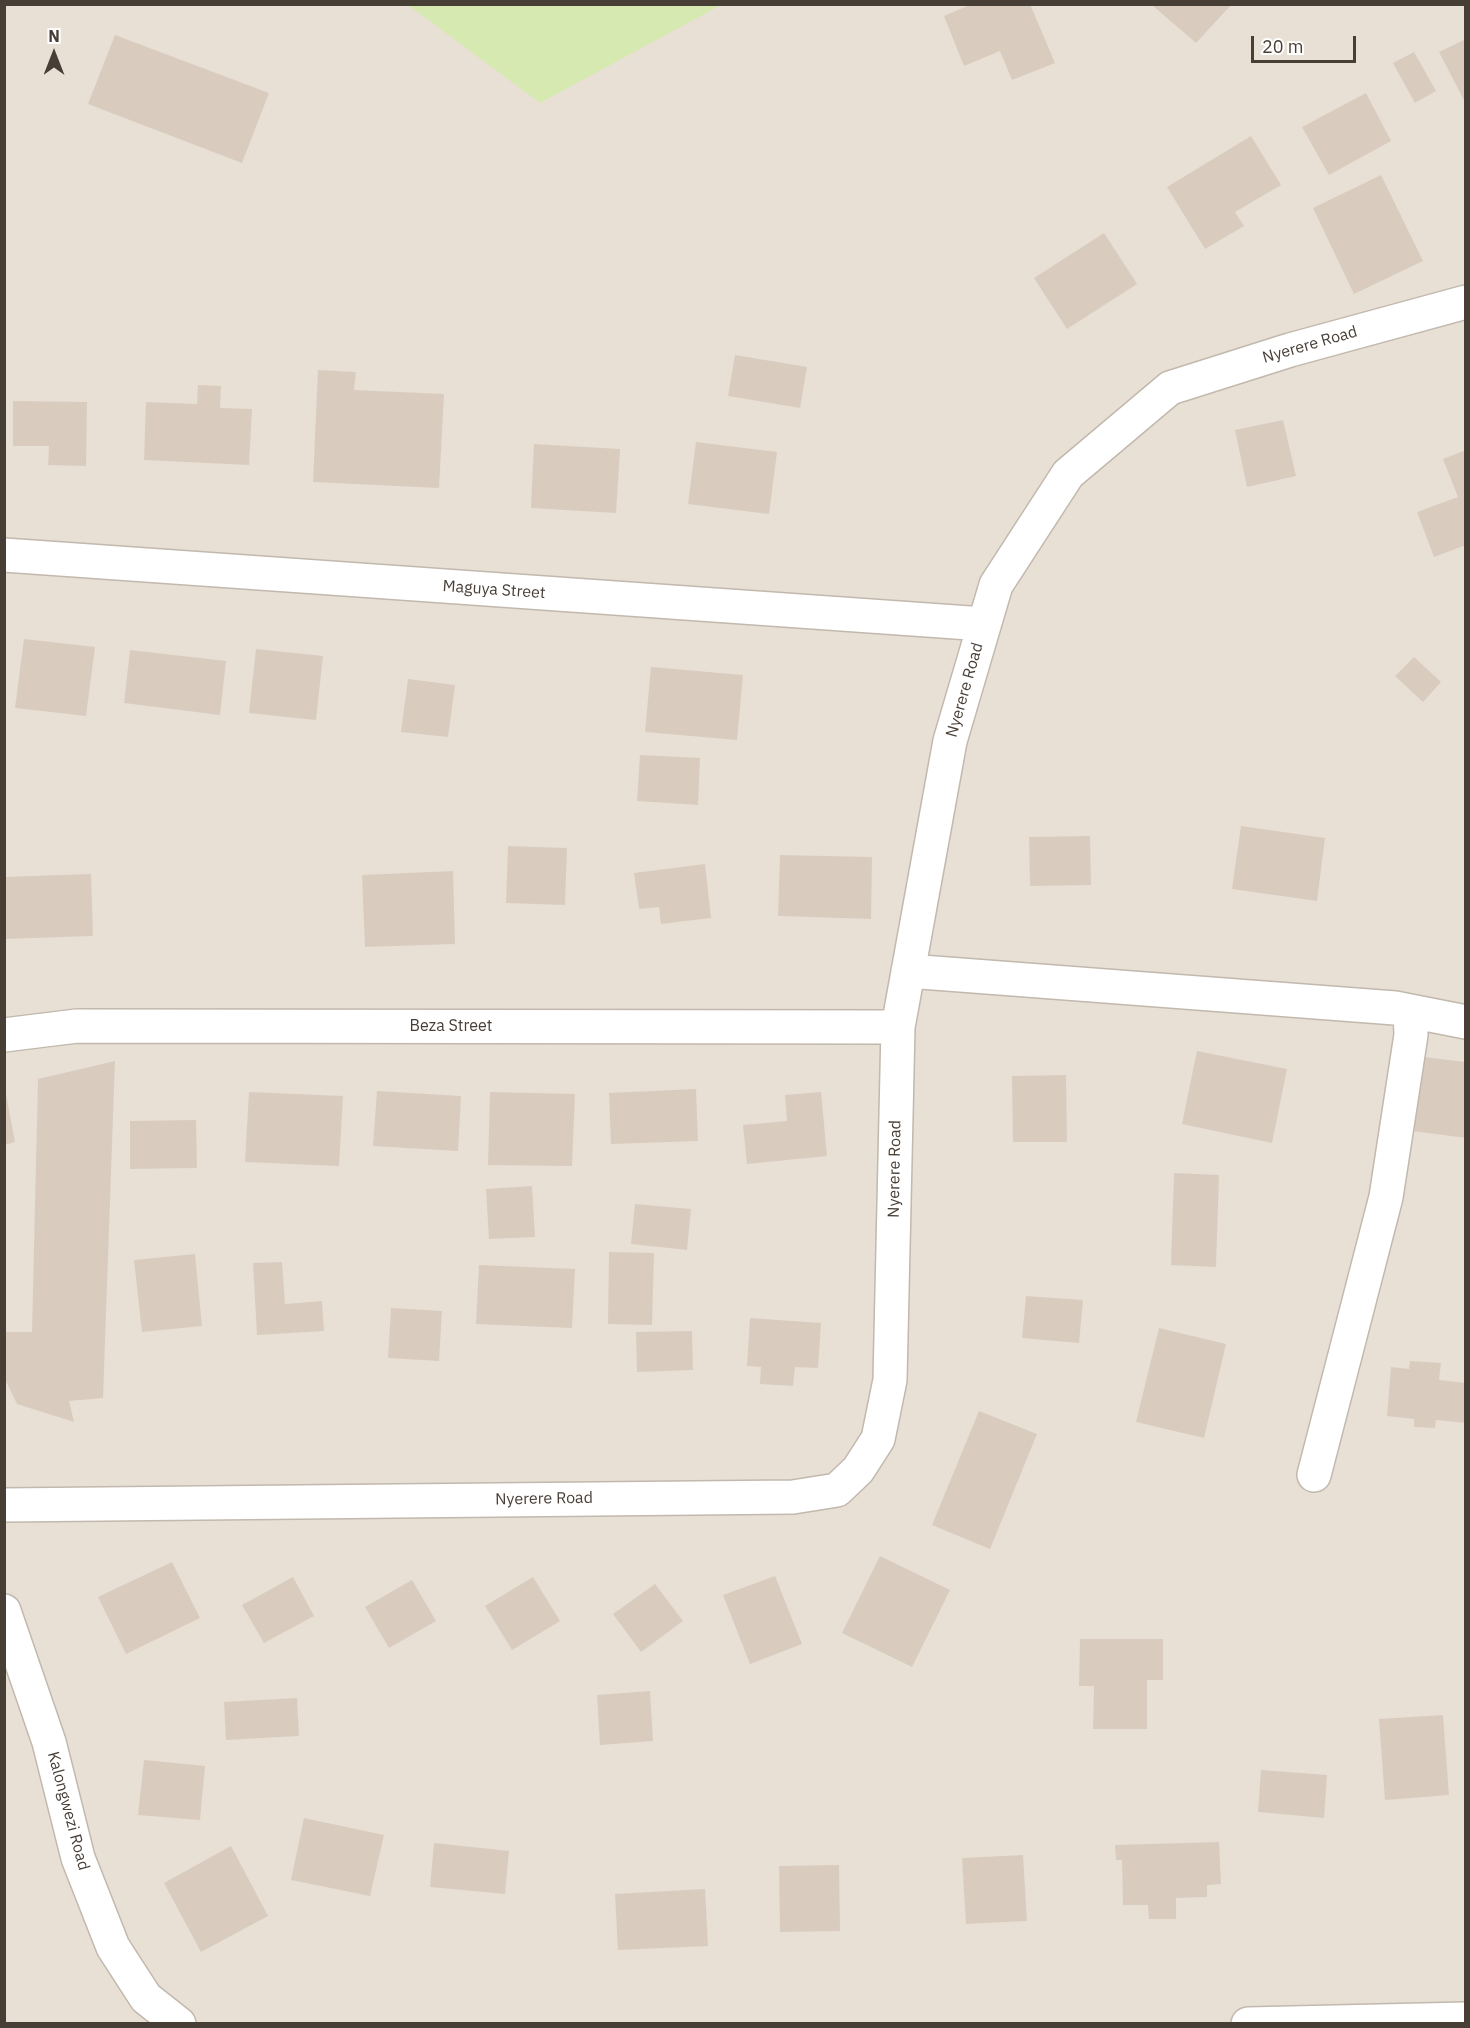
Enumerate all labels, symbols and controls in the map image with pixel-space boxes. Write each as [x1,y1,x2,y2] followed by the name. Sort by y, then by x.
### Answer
[24,24,84,84] north arrow
[1254,24,1359,62] scale bar
[48,26,60,46] text: N
[1262,35,1304,58] text: 20 m
[1260,322,1360,368] street label: Nyerere Road
[442,577,546,603] street label: Maguya Street
[942,640,988,740] street label: Nyerere Road
[410,1016,492,1036] street label: Beza Street
[885,1120,905,1218] street label: Nyerere Road
[495,1489,593,1509] street label: Nyerere Road
[43,1749,93,1873] street label: Kalongwezi Road

